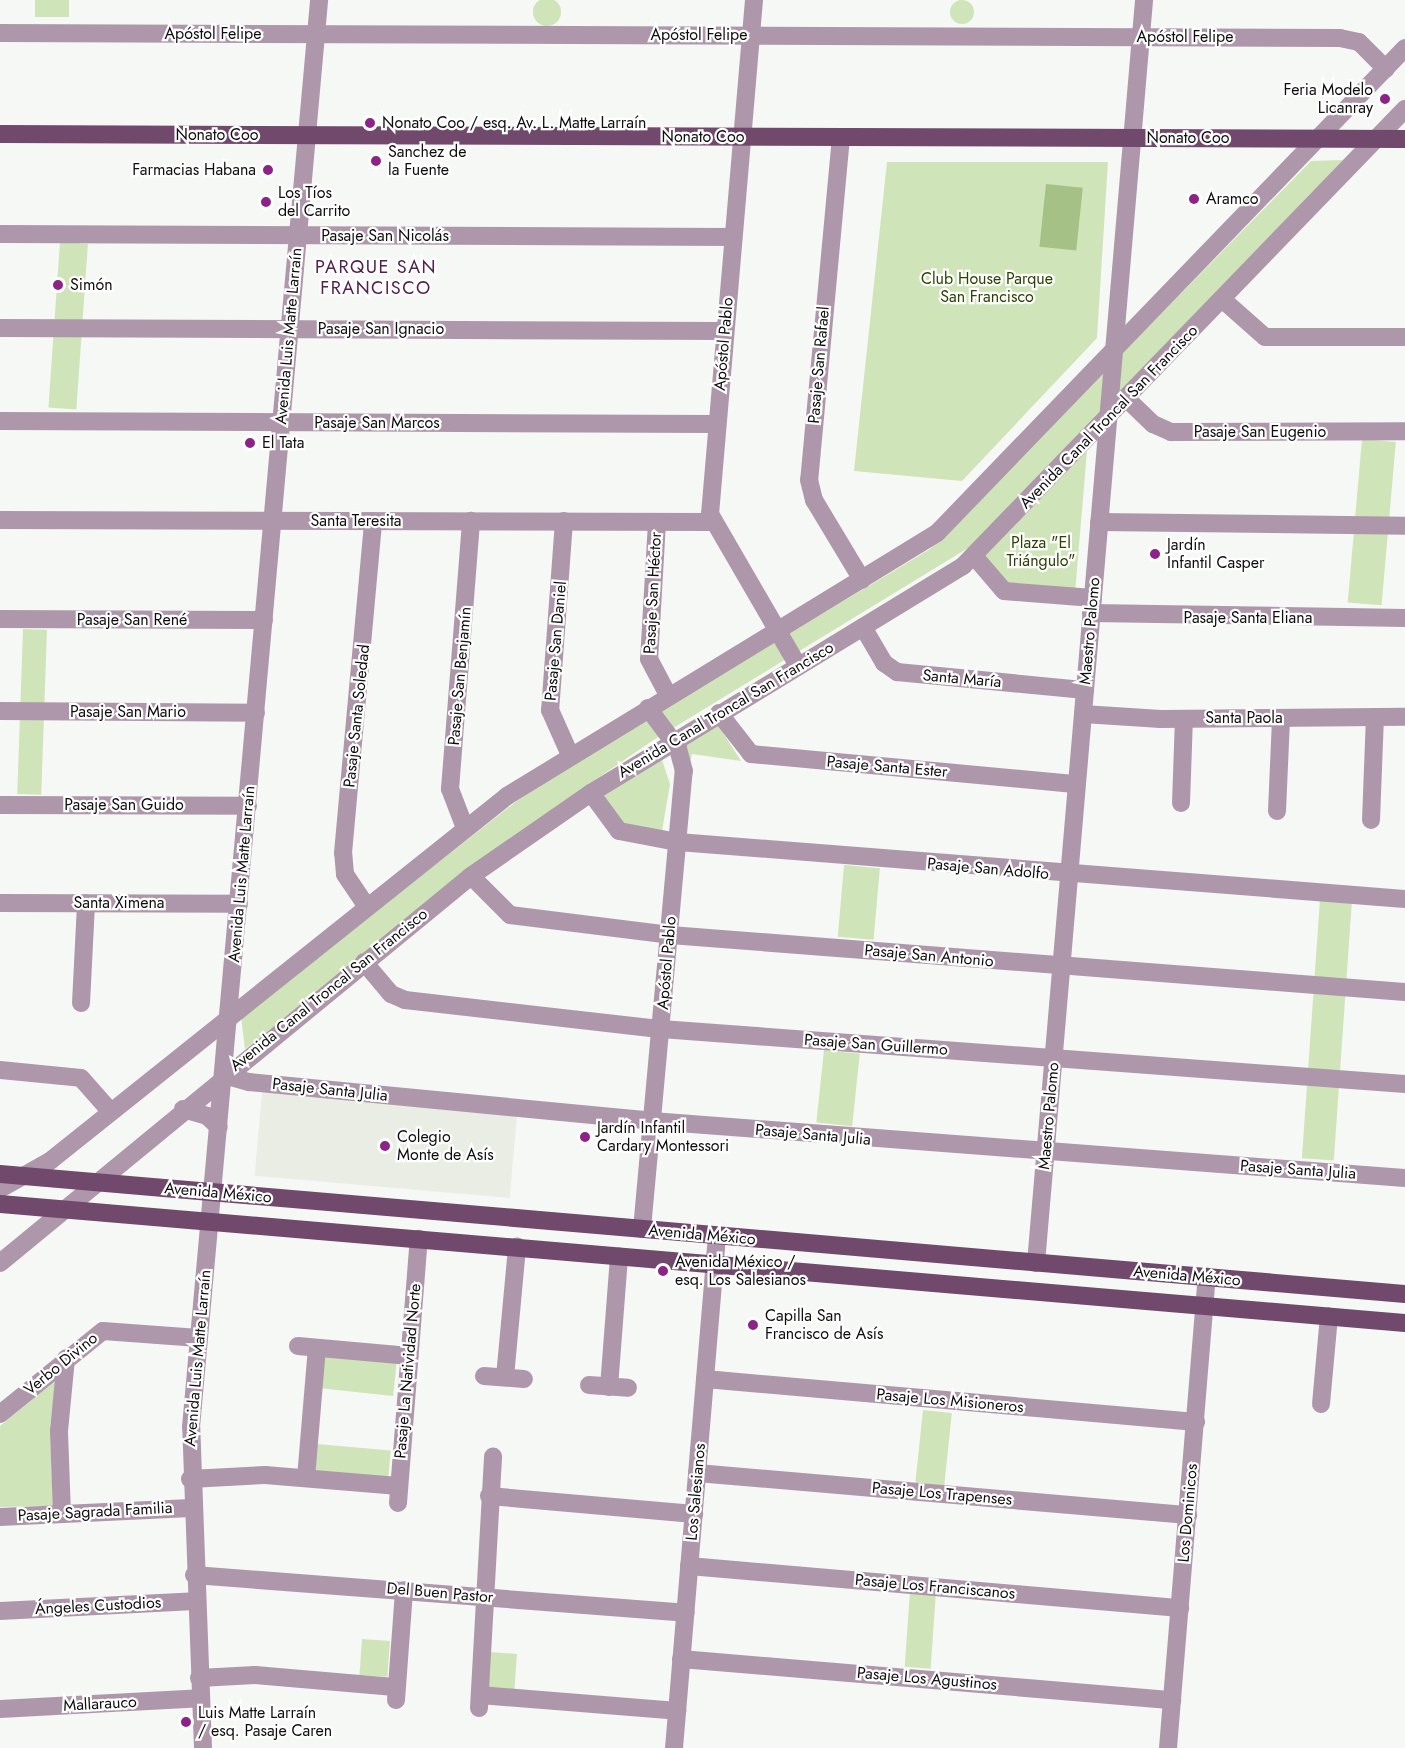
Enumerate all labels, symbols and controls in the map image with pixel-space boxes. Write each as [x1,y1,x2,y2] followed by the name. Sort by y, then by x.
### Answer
[165,24,261,44] street label: Apóstol Felipe
[651,25,747,45] street label: Apóstol Felipe
[1137,27,1233,47] street label: Apóstol Felipe
[1284,80,1373,118] place label: Feria Modelo Licanray
[1378,92,1392,106] marker: Feria Modelo Licanray
[382,113,647,133] place label: Nonato Coo / esq. Av. L. Matte Larraín
[363,116,377,130] marker: Nonato Coo / esq. Av. L. Matte Larraín
[175,125,259,145] street label: Nonato Coo
[661,127,745,147] street label: Nonato Coo
[1146,128,1230,148] street label: Nonato Coo
[388,142,466,180] place label: Sanchez de la Fuente
[369,154,383,168] marker: Sanchez de la Fuente
[132,160,256,180] place label: Farmacias Habana
[261,163,275,177] marker: Farmacias Habana
[278,183,350,221] place label: Los Tíos del Carrito
[1206,189,1259,209] place label: Aramco
[1187,192,1201,206] marker: Aramco
[259,195,273,209] marker: Los Tíos del Carrito
[321,226,449,246] street label: Pasaje San Nicolás
[272,247,306,425] street label: Avenida Luis Matte Larraín
[315,257,437,300] district label: PARQUE SAN FRANCISCO
[921,269,1053,307] park label: Club House Parque San Francisco
[70,275,113,295] place label: Simón
[51,278,65,292] marker: Simón
[710,297,738,391] street label: Apóstol Pablo
[804,306,834,424] street label: Pasaje San Rafael
[318,319,444,339] street label: Pasaje San Ignacio
[1016,321,1202,513] street label: Avenida Canal Troncal San Francisco
[314,413,440,433] street label: Pasaje San Marcos
[1194,422,1326,442] street label: Pasaje San Eugenio
[262,433,304,453] place label: El Tata
[243,436,257,450] marker: El Tata
[311,511,401,531] street label: Santa Teresita
[640,531,666,655] street label: Pasaje San Héctor
[1007,533,1075,571] park label: Plaza "El Triángulo"
[1167,535,1264,573] place label: Jardín Infantil Casper
[1148,547,1162,561] marker: Jardín Infantil Casper
[1076,577,1104,685] street label: Maestro Palomo
[541,580,571,702] street label: Pasaje San Daniel
[444,606,476,746] street label: Pasaje San Benjamín
[1184,608,1312,628] street label: Pasaje Santa Eliana
[77,610,187,630] street label: Pasaje San René
[615,638,837,782] street label: Avenida Canal Troncal San Francisco
[340,644,374,788] street label: Pasaje Santa Soledad
[922,666,1002,692] street label: Santa María
[70,702,186,722] street label: Pasaje San Mario
[1205,708,1283,728] street label: Santa Paola
[826,752,948,782] street label: Pasaje Santa Ester
[225,785,259,963] street label: Avenida Luis Matte Larraín
[64,795,184,815] street label: Pasaje San Guido
[926,854,1050,884] street label: Pasaje San Adolfo
[73,893,165,913] street label: Santa Ximena
[227,904,431,1076] street label: Avenida Canal Troncal San Francisco
[653,916,681,1010] street label: Apóstol Pablo
[864,941,994,971] street label: Pasaje San Antonio
[803,1030,949,1060] street label: Pasaje San Guillermo
[1035,1062,1063,1170] street label: Maestro Palomo
[271,1074,389,1106] street label: Pasaje Santa Julia
[597,1118,729,1156] place label: Jardín Infantil Cardary Montessori
[754,1120,872,1150] street label: Pasaje Santa Julia
[397,1127,494,1165] place label: Colegio Monte de Asís
[578,1130,592,1144] marker: Jardín Infantil Cardary Montessori
[378,1139,392,1153] marker: Colegio Monte de Asís
[1239,1156,1357,1184] street label: Pasaje Santa Julia
[164,1179,272,1207] street label: Avenida México
[648,1221,756,1249] street label: Avenida México
[675,1252,806,1290] place label: Avenida México / esq. Los Salesianos
[1133,1262,1241,1290] street label: Avenida México
[656,1264,670,1278] marker: Avenida México / esq. Los Salesianos
[181,1269,215,1447] street label: Avenida Luis Matte Larraín
[391,1283,425,1459] street label: Pasaje La Natividad Norte
[765,1306,883,1344] place label: Capilla San Francisco de Asís
[746,1318,760,1332] marker: Capilla San Francisco de Asís
[20,1329,102,1399] street label: Verbo Divino
[876,1385,1024,1417] street label: Pasaje Los Misioneros
[682,1443,710,1541] street label: Los Salesianos
[1174,1463,1202,1563] street label: Los Dominicos
[871,1478,1013,1510] street label: Pasaje Los Trapenses
[17,1498,173,1526] street label: Pasaje Sagrada Familia
[854,1570,1016,1604] street label: Pasaje Los Franciscanos
[386,1579,494,1607] street label: Del Buen Pastor
[34,1593,162,1619] street label: Ángeles Custodios
[856,1663,998,1695] street label: Pasaje Los Agustinos
[63,1692,137,1716] street label: Mallarauco
[198,1703,332,1741] place label: Luis Matte Larraín / esq. Pasaje Caren
[179,1715,193,1729] marker: Luis Matte Larraín / esq. Pasaje Caren

